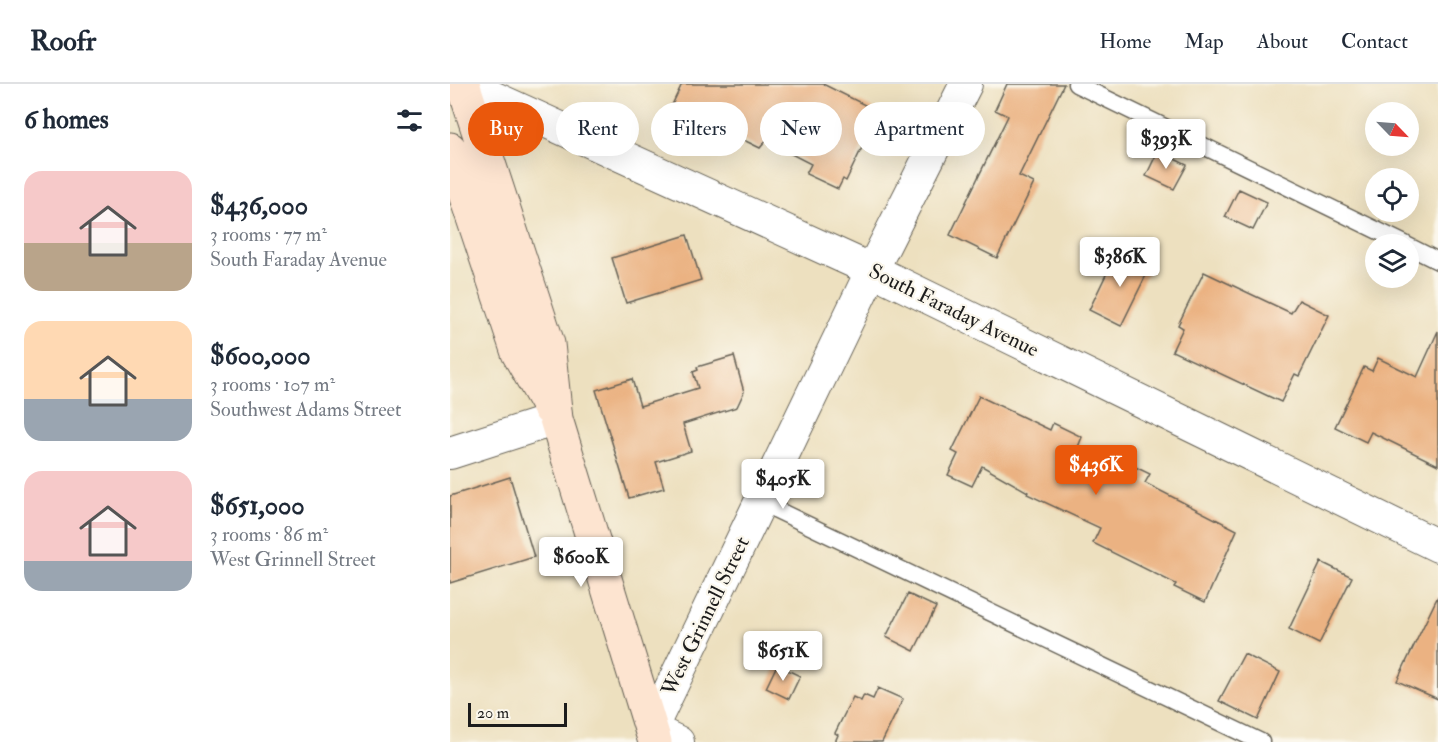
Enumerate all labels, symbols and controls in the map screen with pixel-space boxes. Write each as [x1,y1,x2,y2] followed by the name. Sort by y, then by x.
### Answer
[30,24,96,59] text: Roofr
[1099,28,1151,55] text: Home
[1184,28,1224,55] text: Map
[1257,28,1308,55] text: About
[1341,28,1408,55] text: Contact
[468,102,544,156] chip: Buy
[556,102,639,156] chip: Rent
[651,102,748,156] chip: Filters
[760,102,842,156] chip: New
[854,102,985,156] chip: Apartment
[1365,102,1419,156] north arrow
[1365,102,1419,288] map controls
[24,104,109,136] text: 6 homes
[393,104,426,137] icon: filters
[1124,119,1208,170] pin: $393K
[1141,126,1191,151] text: $393K
[1365,168,1419,222] button: locate
[210,190,308,222] text: $436,000
[72,195,144,267] icon: home
[210,222,327,247] text: 3 rooms · 77 m²
[1365,234,1419,288] button: layers
[1078,237,1162,288] pin: $386K
[1094,244,1146,269] text: $386K
[210,247,387,272] text: South Faraday Avenue
[864,258,1043,363] street label: South Faraday Avenue
[210,340,311,372] text: $600,000
[72,345,144,417] icon: home
[210,372,335,397] text: 3 rooms · 107 m²
[210,397,401,422] text: Southwest Adams Street
[1054,445,1138,496] pin: $436K
[1069,452,1123,477] text: $436K
[741,459,825,510] pin: $405K
[755,466,811,491] text: $405K
[210,490,305,522] text: $651,000
[72,495,144,567] icon: home
[210,522,328,547] text: 3 rooms · 86 m²
[655,532,756,701] street label: West Grinnell Street
[539,537,623,588] pin: $600K
[553,544,609,569] text: $600K
[210,547,376,572] text: West Grinnell Street
[741,631,825,682] pin: $651K
[757,638,809,663] text: $651K
[468,700,567,728] scale bar
[477,703,509,723] text: 20 m

